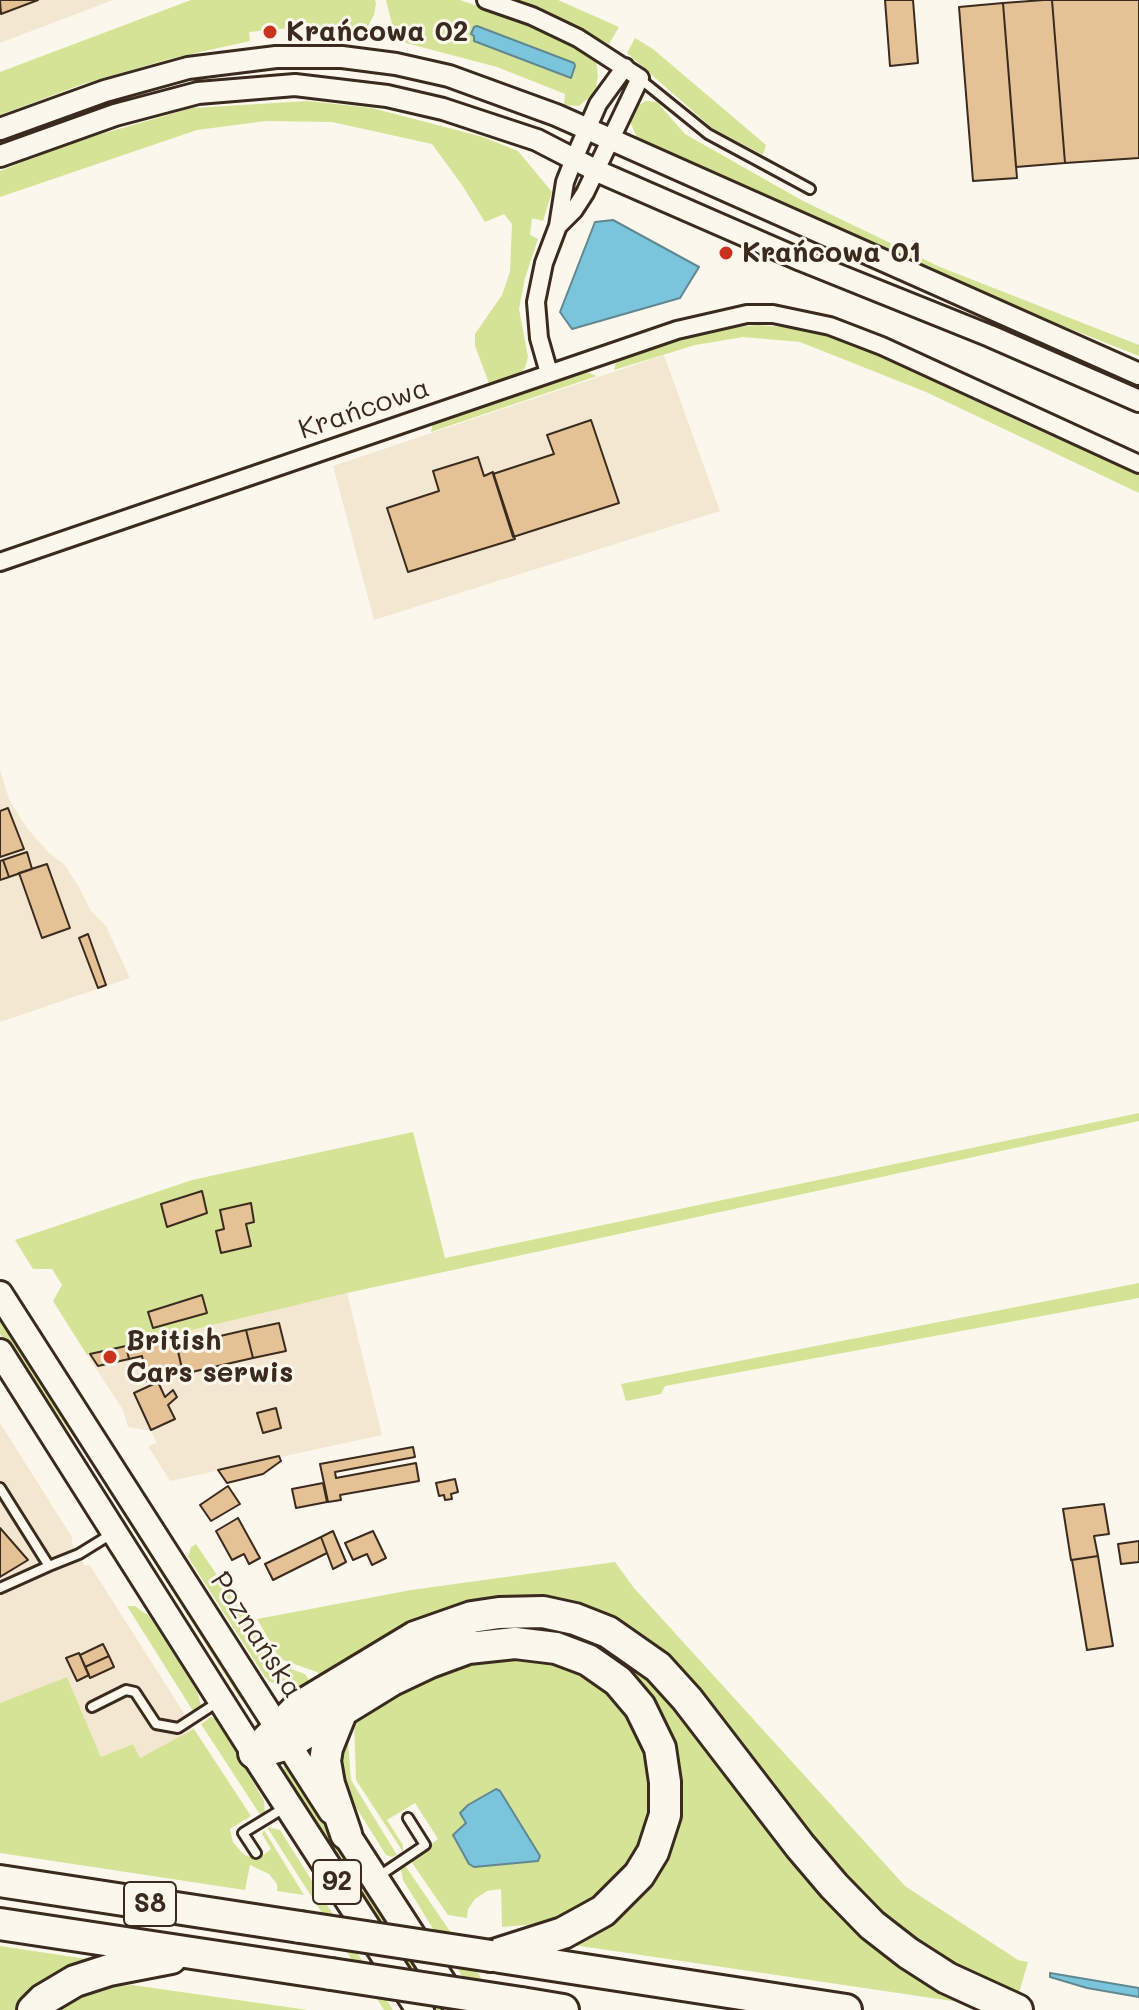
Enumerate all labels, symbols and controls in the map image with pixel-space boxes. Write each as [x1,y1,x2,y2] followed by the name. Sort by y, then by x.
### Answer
[286,15,469,49] place label: Krańcowa 02
[261,23,279,41] marker: Krańcowa 02
[742,236,921,270] place label: Krańcowa 01
[717,244,735,262] marker: Krańcowa 01
[294,371,434,447] street label: Krańcowa
[126,1324,293,1390] place label: British Cars serwis
[101,1348,119,1366] marker: British Cars serwis
[203,1566,309,1704] street label: Poznańska
[313,1860,361,1904] road number: 92
[124,1882,176,1926] road number: S8

